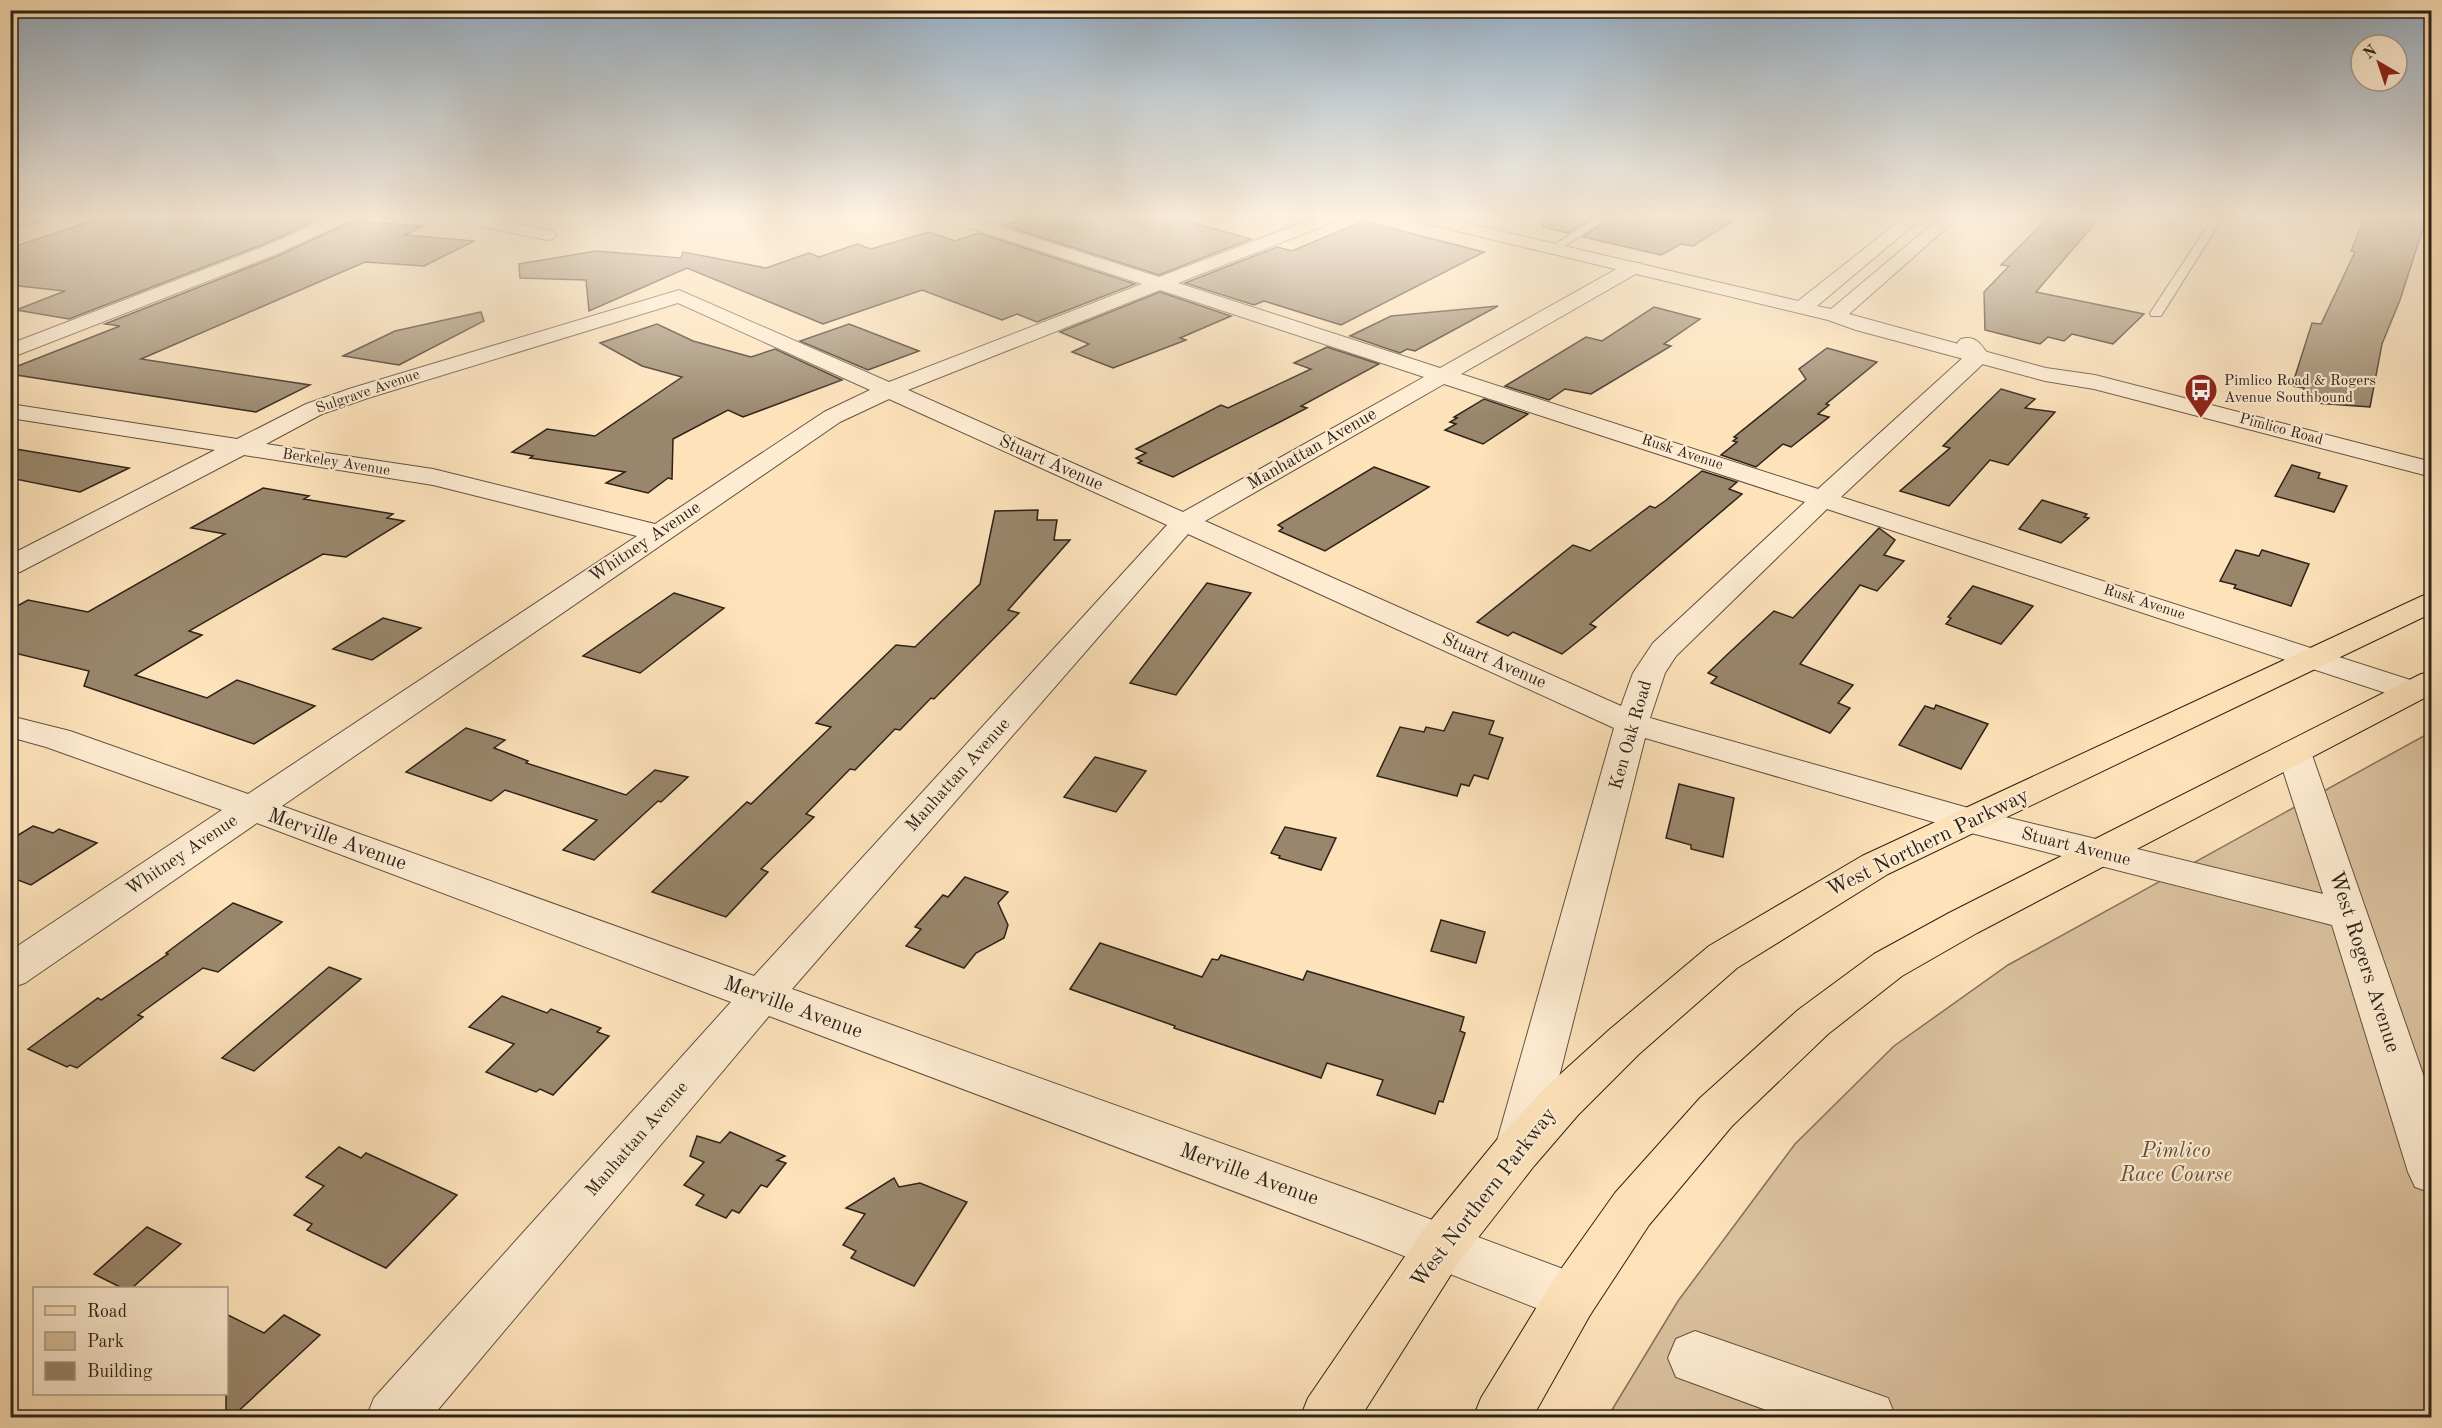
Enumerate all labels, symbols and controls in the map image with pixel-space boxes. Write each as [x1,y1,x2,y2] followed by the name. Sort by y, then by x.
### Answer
[2349,33,2409,93] north arrow
[2361,42,2381,63] text: N
[314,367,422,417] street label: Sulgrave Avenue
[2183,372,2219,419] bus stop icon: Pimlico Road & Rogers Avenue Southbound
[2224,374,2376,406] place label: Pimlico Road & Rogers Avenue Southbound
[1244,405,1380,493] street label: Manhattan Avenue
[2238,412,2325,448] street label: Pimlico Road
[996,432,1106,494] street label: Stuart Avenue
[1639,433,1725,473] street label: Rusk Avenue
[281,447,391,479] street label: Berkeley Avenue
[586,498,704,586] street label: Whitney Avenue
[2101,583,2187,623] street label: Rusk Avenue
[1439,630,1549,692] street label: Stuart Avenue
[1607,678,1655,792] street label: Ken Oak Road
[903,715,1013,835] street label: Manhattan Avenue
[1824,785,2032,901] street label: West Northern Parkway
[265,805,409,875] street label: Merville Avenue
[123,811,241,899] street label: Whitney Avenue
[2020,825,2132,869] street label: Stuart Avenue
[2325,869,2403,1055] street label: West Rogers Avenue
[721,973,865,1043] street label: Merville Avenue
[582,1078,692,1200] street label: Manhattan Avenue
[1407,1104,1561,1292] street label: West Northern Parkway
[1177,1140,1321,1210] street label: Merville Avenue
[2119,1141,2232,1186] park label: Pimlico Race Course
[33,1287,228,1395] legend
[87,1303,127,1321] text: Road
[87,1333,124,1351] text: Park
[87,1363,153,1381] text: Building

